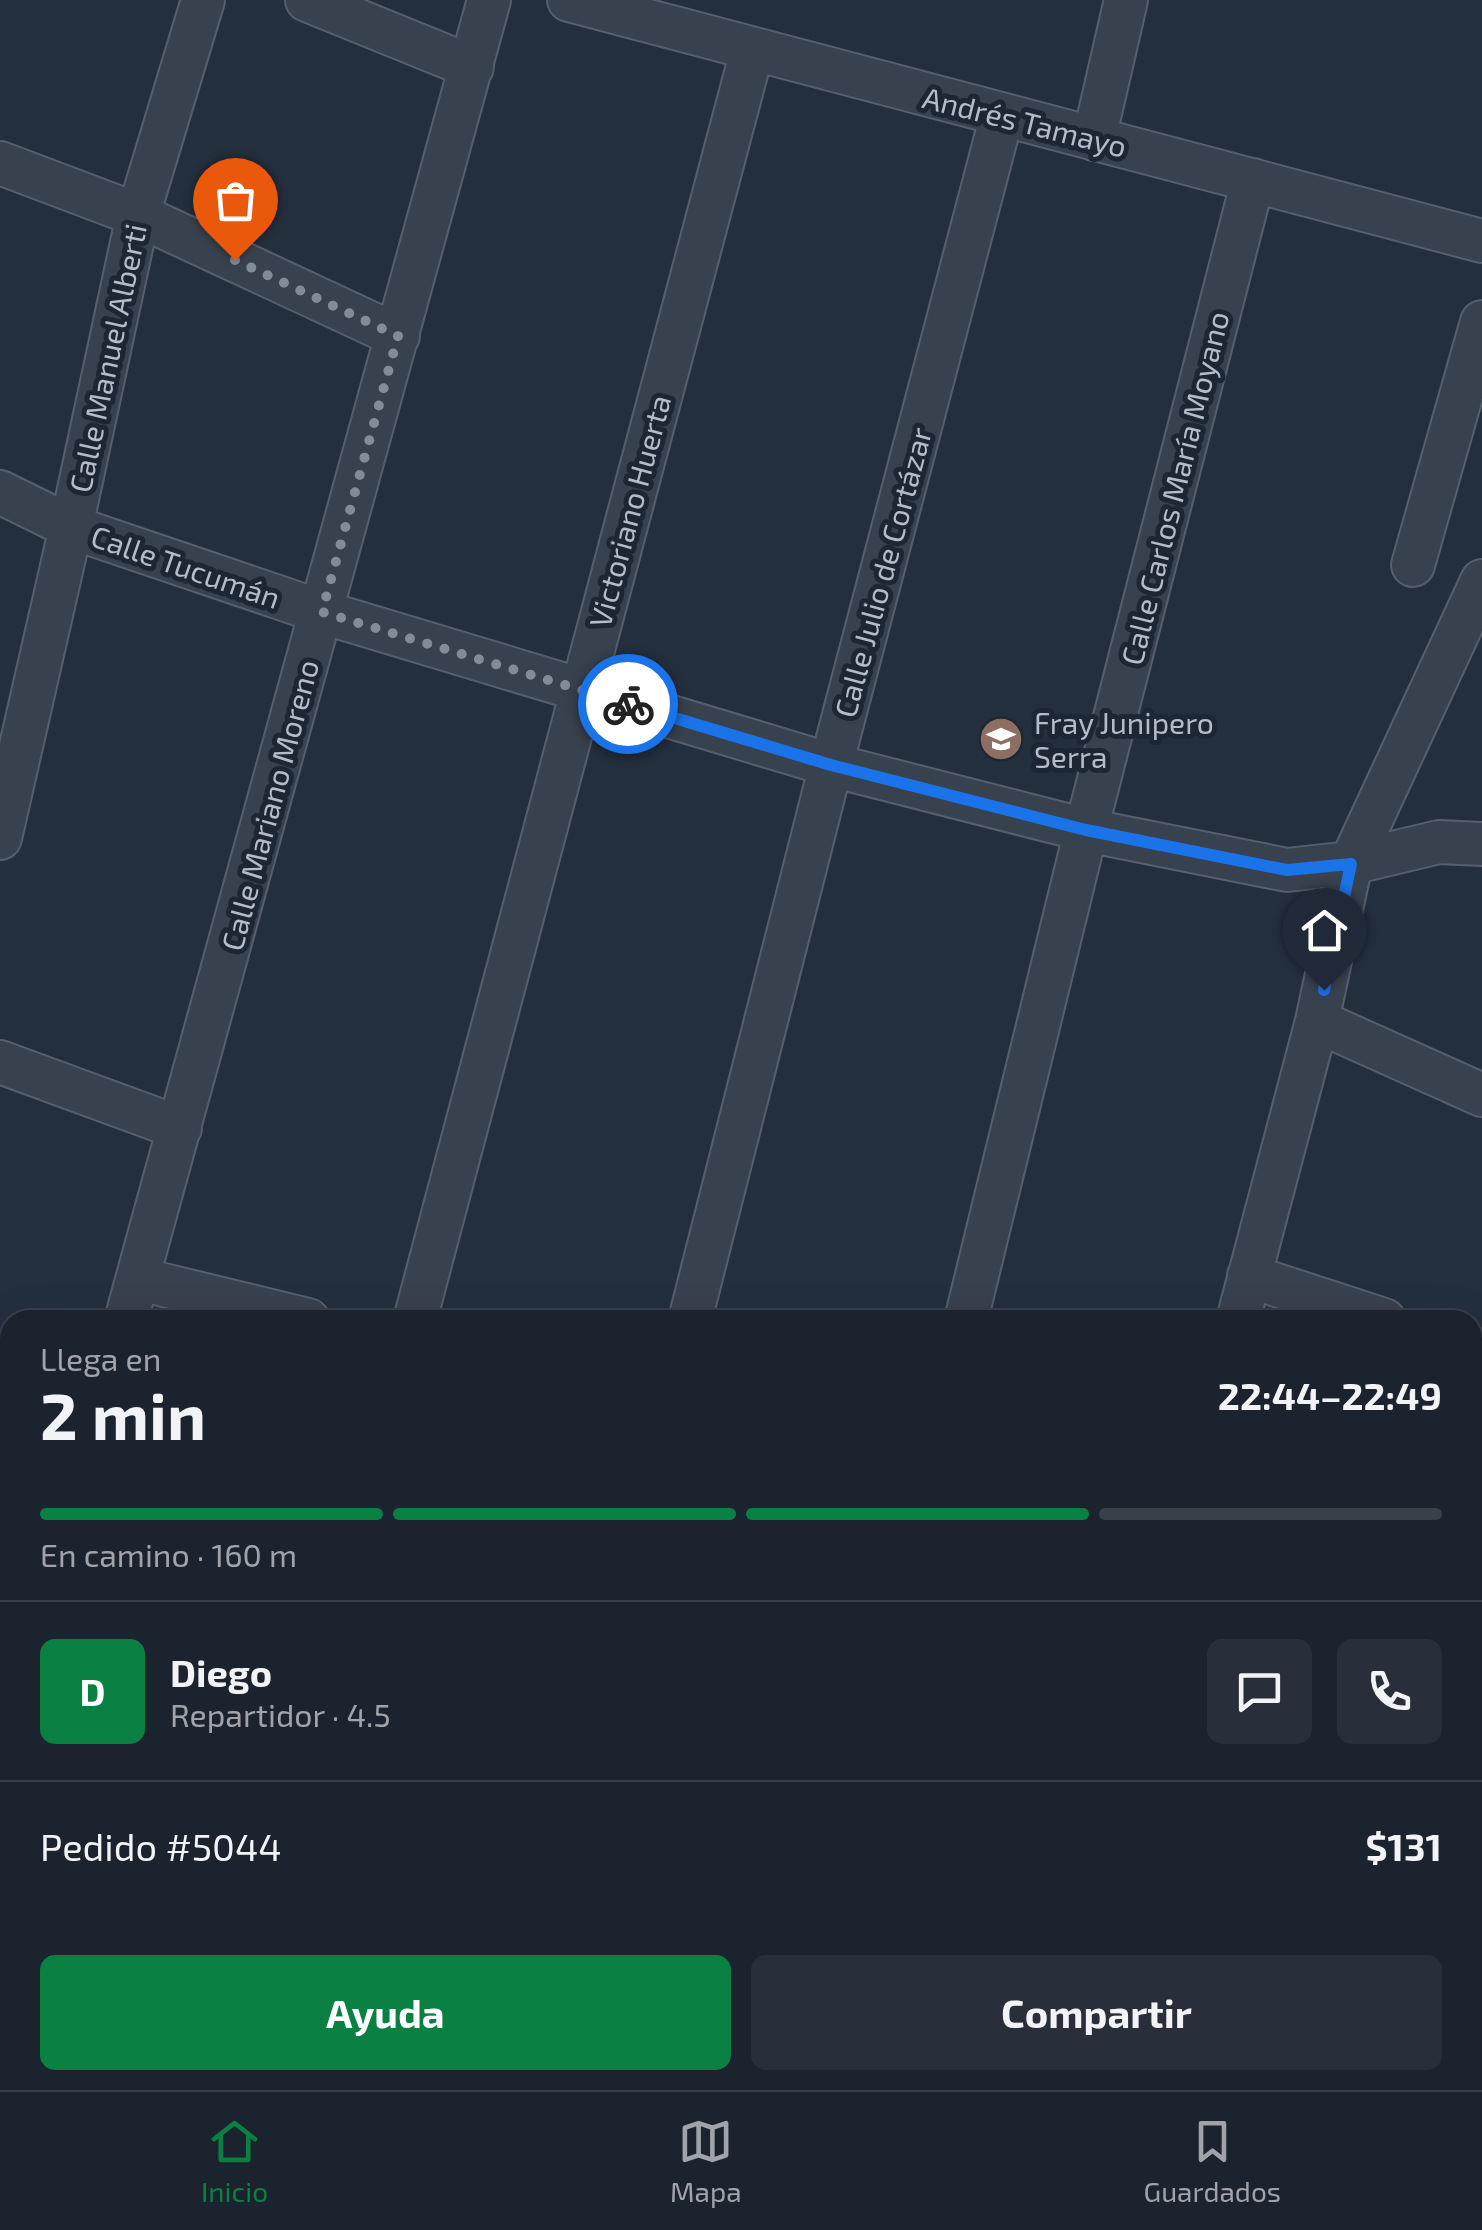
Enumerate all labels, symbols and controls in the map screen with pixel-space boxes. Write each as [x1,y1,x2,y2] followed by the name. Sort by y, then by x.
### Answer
[919,78,1131,164] street label: Andrés Tamayo
[193,158,278,261] pin
[208,173,263,228] icon: bag
[61,221,153,495] street label: Calle Manuel Alberti
[1113,308,1235,668] street label: Calle Carlos María Moyano
[581,391,677,631] street label: Victoriano Huerta
[826,423,938,721] street label: Calle Julio de Cortázar
[87,517,285,615] street label: Calle Tucumán
[578,654,678,754] courier
[213,656,325,954] street label: Calle Mariano Moreno
[601,677,656,732] icon: bike
[1034,704,1214,774] place label: Fray Junipero Serra
[978,716,1024,762] school or university icon: Fray Junipero Serra
[1282,888,1367,991] pin
[1297,903,1352,958] icon: home
[40,1339,161,1377] text: Llega en
[1218,1372,1442,1418] text: 22:44–22:49
[40,1375,206,1453] text: 2 min
[40,1535,297,1573] text: En camino · 160 m
[1207,1639,1312,1744] button: chat
[1337,1639,1442,1744] button: phone
[170,1649,272,1695] text: Diego
[80,1668,105,1714] text: D
[170,1695,391,1733] text: Repartidor · 4.5
[40,1823,282,1869] text: Pedido #5044
[1366,1823,1442,1869] text: $131
[40,1955,731,2070] button: Ayuda
[751,1955,1442,2070] button: Compartir
[201,2114,268,2208] tab: Inicio
[670,2114,742,2208] tab: Mapa
[1144,2114,1281,2208] tab: Guardados

